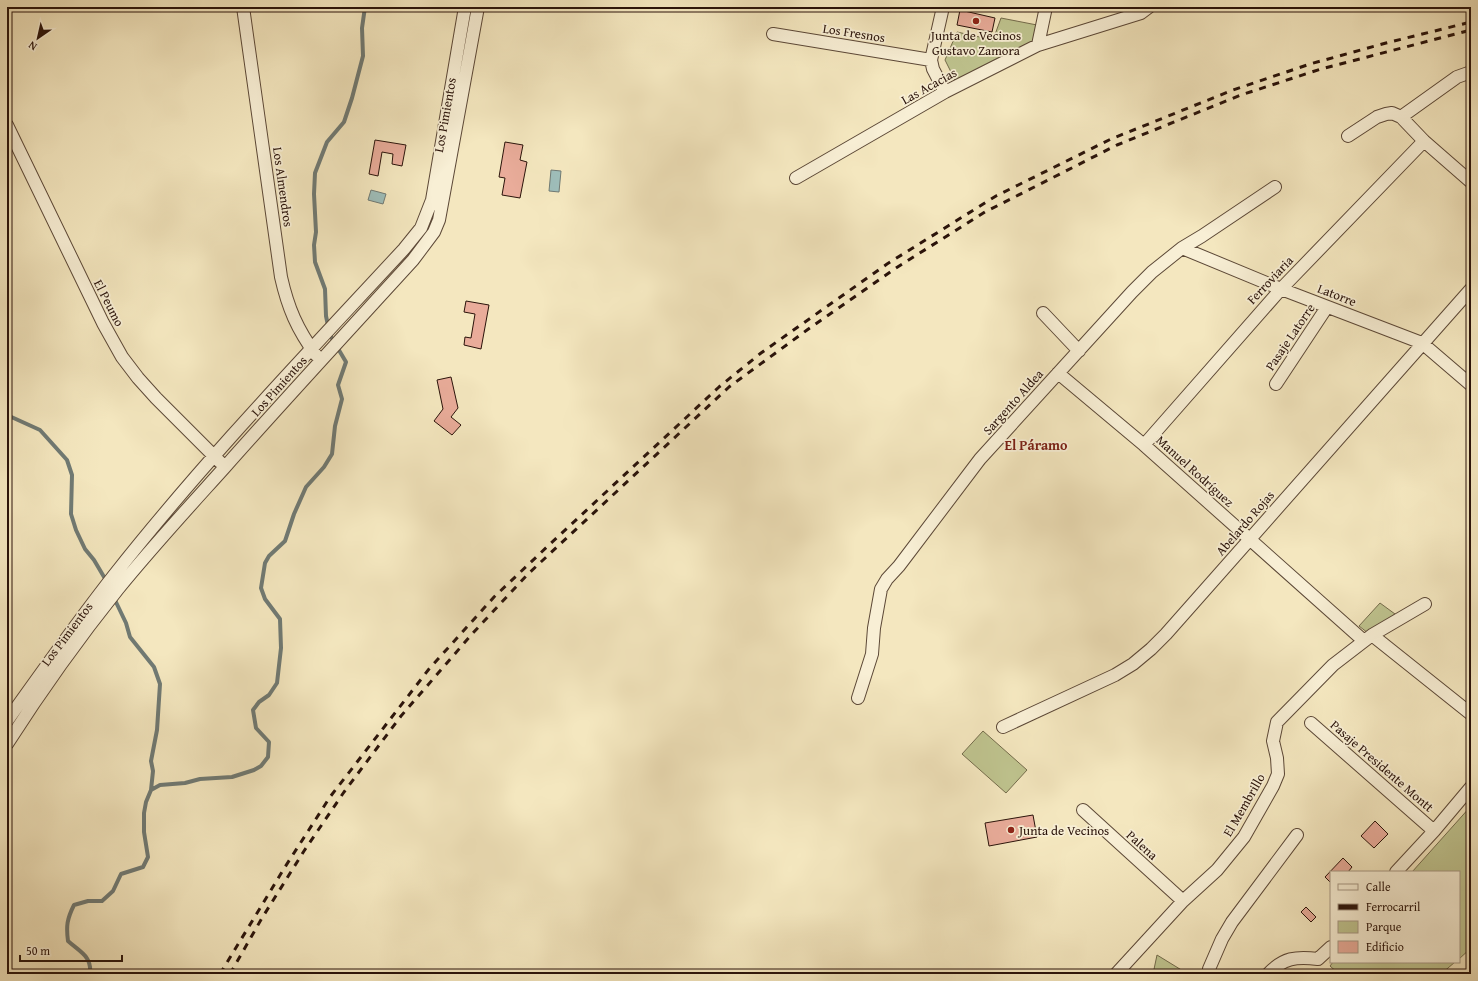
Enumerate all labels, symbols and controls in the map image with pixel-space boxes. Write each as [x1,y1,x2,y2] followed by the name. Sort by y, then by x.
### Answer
[971,16,981,26] marker: Junta de Vecinos Gustavo Zamora
[18,18,58,58] north arrow
[821,19,887,47] street label: Los Fresnos
[929,26,1021,60] place label: Junta de Vecinos Gustavo Zamora
[24,37,40,55] text: N
[898,63,960,109] street label: Las Acacias
[429,76,461,154] street label: Los Pimientos
[268,146,298,228] street label: Los Almendros
[1243,251,1298,309] street label: Ferroviaria
[89,276,129,330] street label: El Peumo
[1315,279,1359,311] street label: Latorre
[1261,300,1319,374] street label: Pasaje Latorre
[247,352,311,420] street label: Los Pimientos
[978,364,1048,439] street label: Sargento Aldea
[1152,431,1238,511] street label: Manuel Rodríguez
[1004,435,1068,455] district label: El Páramo
[1211,486,1279,560] street label: Abelardo Rojas
[37,598,97,670] street label: Los Pimientos
[1326,716,1438,817] street label: Pasaje Presidente Montt
[1218,770,1270,840] street label: El Membrillo
[1017,821,1109,840] place label: Junta de Vecinos
[1006,825,1016,835] marker: Junta de Vecinos
[1122,826,1162,865] street label: Palena
[1330,871,1460,963] legend
[1366,878,1391,895] text: Calle
[1366,898,1421,915] text: Ferrocarril
[1366,918,1402,935] text: Parque
[20,937,122,963] scale bar
[1366,938,1404,955] text: Edificio
[26,942,50,959] text: 50 m

